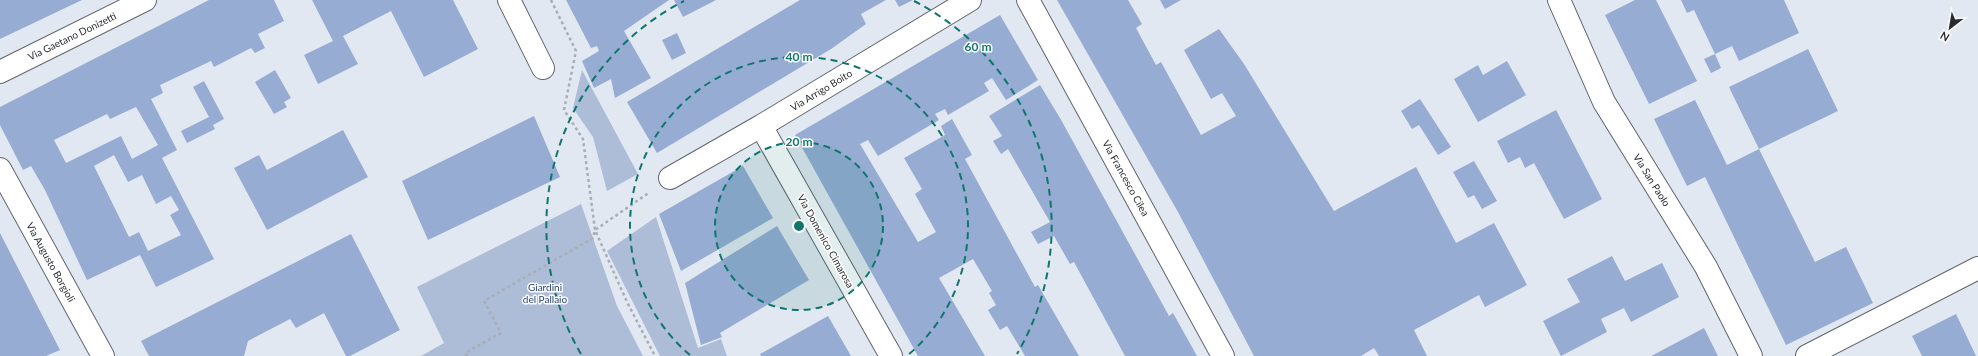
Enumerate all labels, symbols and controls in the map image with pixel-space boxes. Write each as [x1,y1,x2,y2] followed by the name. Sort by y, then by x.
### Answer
[1930,8,1970,48] north arrow
[26,9,118,63] street label: Via Gaetano Donizetti
[1938,29,1952,45] text: N
[965,39,991,54] text: 60 m
[786,49,812,64] text: 40 m
[788,67,854,113] street label: Via Arrigo Boito
[786,134,812,149] text: 20 m
[1100,138,1152,218] street label: Via Francesco Cilea
[1631,152,1673,209] street label: Via San Paolo
[795,192,857,290] street label: Via Domenico Cimarosa
[792,219,806,233] centre of rings
[24,220,78,304] street label: Via Augusto Borgioli
[523,281,568,305] park label: Giardini del Pallaio

